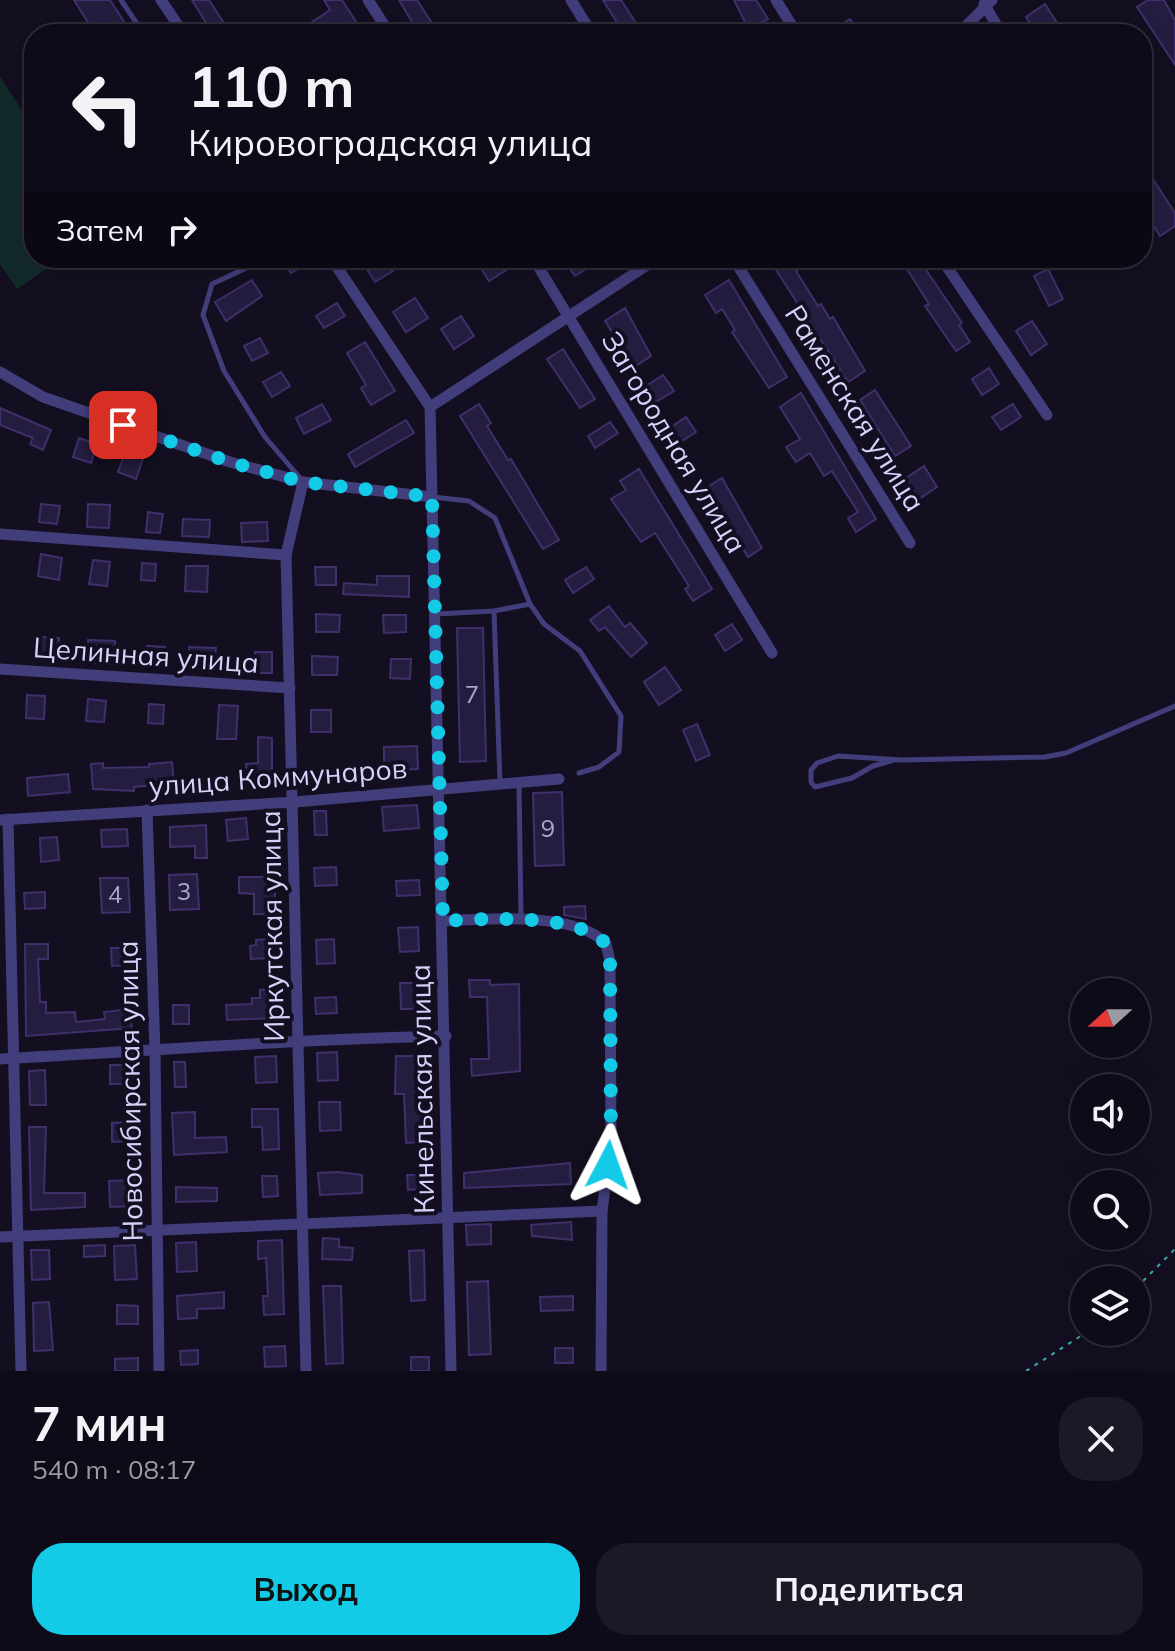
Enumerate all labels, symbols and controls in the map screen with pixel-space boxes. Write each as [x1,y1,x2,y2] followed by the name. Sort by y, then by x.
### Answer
[188,51,355,121] text: 110 m
[56,56,160,160] icon: left
[188,120,592,165] text: Кировоградская улица
[160,208,204,252] icon: right
[56,211,144,249] text: Затем
[778,298,933,517] street label: Раменская улица
[594,324,754,559] street label: Загородная улица
[89,391,157,459] pin
[101,403,145,447] icon: arrive
[32,629,260,680] street label: Целинная улица
[465,679,479,709] house number: 7
[148,750,408,803] street label: улица Коммунаров
[252,810,291,1042] street label: Иркутская улица
[541,813,555,843] house number: 9
[177,876,191,906] house number: 3
[108,879,122,909] house number: 4
[109,940,150,1242] street label: Новосибирская улица
[402,964,441,1214] street label: Кинельская улица
[1070,978,1150,1058] north arrow
[1070,978,1150,1346] map controls
[1070,1074,1150,1154] button: sound
[566,1123,650,1207] position arrow
[1070,1170,1150,1250] button: search
[1070,1266,1150,1346] button: layers
[32,1393,167,1453] text: 7 мин
[1059,1397,1143,1481] button: close
[32,1453,196,1486] text: 540 m · 08:17
[32,1543,580,1635] button: Выход
[596,1543,1143,1635] button: Поделиться

